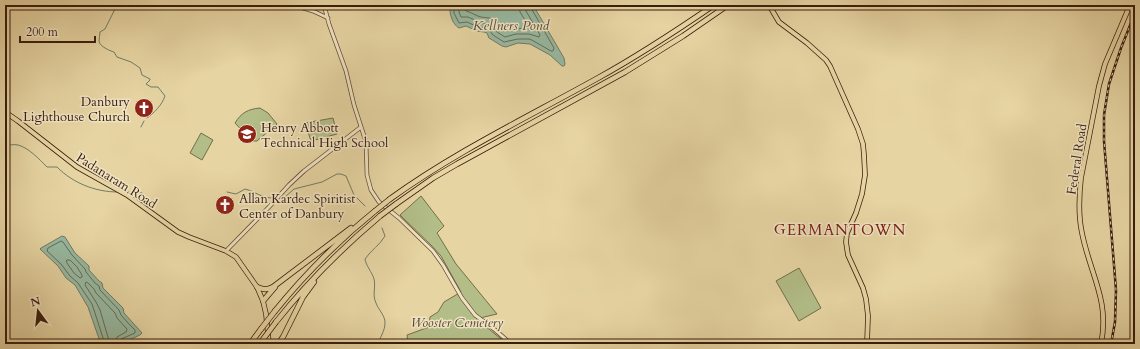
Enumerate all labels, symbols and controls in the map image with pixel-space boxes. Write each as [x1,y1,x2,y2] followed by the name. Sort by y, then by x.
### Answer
[473,16,550,35] water label: Kellners Pond
[20,18,95,44] scale bar
[26,24,59,40] text: 200 m
[23,93,130,126] place label: Danbury Lighthouse Church
[133,97,155,119] church icon: Danbury Lighthouse Church
[261,119,389,152] place label: Henry Abbott Technical High School
[1062,122,1092,196] street label: Federal Road
[236,123,258,145] school or university icon: Henry Abbott Technical High School
[73,149,160,213] street label: Padanaram Road
[239,190,355,223] place label: Allan Kardec Spiritist Center of Danbury
[214,194,236,216] church icon: Allan Kardec Spiritist Center of Danbury
[774,220,906,240] district label: GERMANTOWN
[18,291,58,331] north arrow
[29,293,43,310] text: N
[411,314,504,332] park label: Wooster Cemetery

